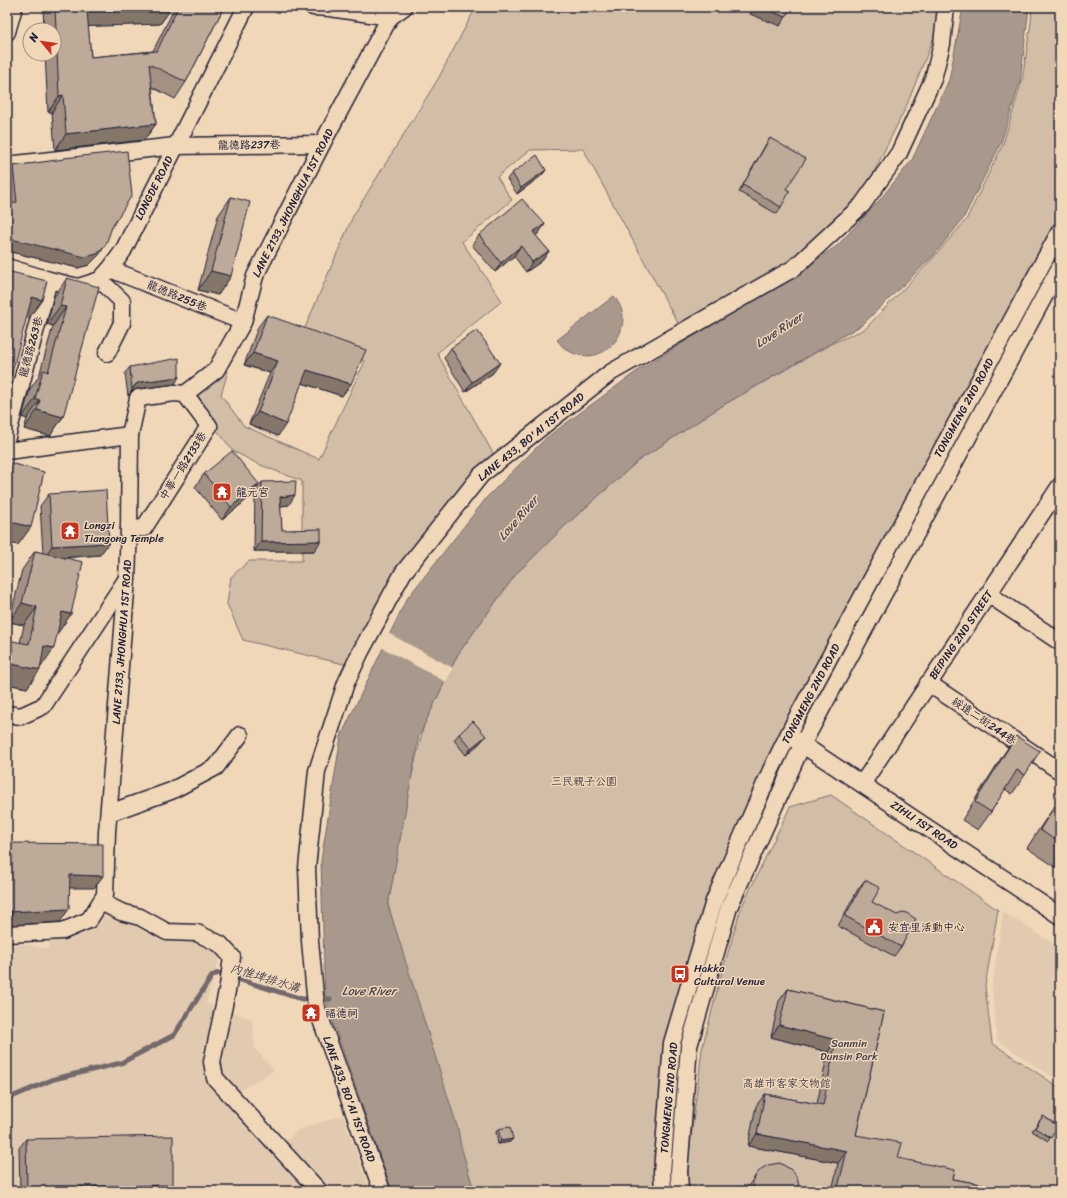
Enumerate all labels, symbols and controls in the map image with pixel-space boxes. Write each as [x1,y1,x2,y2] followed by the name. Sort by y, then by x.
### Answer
[22,22,62,62] north arrow
[23,29,44,46] text: N
[247,125,339,281] street label: LANE 2133, JHONGHUA 1ST ROAD
[218,135,280,155] street label: 龍德路237巷
[130,152,179,223] street label: LONGDE ROAD
[144,275,210,317] street label: 龍德路255巷
[750,305,809,354] water label: Love River
[14,314,48,380] street label: 龍德路263巷
[929,354,999,461] street label: TONGMENG 2ND ROAD
[473,387,589,486] street label: LANE 433, BO'AI 1ST ROAD
[154,428,212,504] street label: 中華一路2133巷
[211,481,233,503] temple icon: 龍元宮
[236,483,269,502] place label: 龍元宮
[492,489,545,546] water label: Love River
[84,516,164,548] place label: Longzi Tiangong Temple
[59,520,81,542] temple icon: Longzi Tiangong Temple
[107,559,137,725] street label: LANE 2133, JHONGHUA 1ST ROAD
[924,586,999,684] street label: BEIPING 2ND STREET
[777,640,846,748] street label: TONGMENG 2ND ROAD
[948,692,1020,750] street label: 綏遠二街244巷
[551,772,617,791] park label: 三民親子公園
[886,795,962,855] street label: ZIHLI 1ST ROAD
[863,916,885,938] public building icon: 安宜里活動中心
[888,918,965,937] place label: 安宜里活動中心
[227,957,304,999] water label: 內惟埤排水溝
[694,959,766,991] place label: Hakka Cultural Venue
[669,963,691,985] bus stop icon: Hakka Cultural Venue
[342,980,398,1002] water label: Love River
[300,1002,322,1024] temple icon: 福德祠
[325,1004,358,1023] place label: 福德祠
[317,1033,381,1165] street label: LANE 433, BO'AI 1ST ROAD
[820,1034,878,1066] park label: Sanmin Dunsin Park
[655,1041,683,1154] street label: TONGMENG 2ND ROAD
[743,1074,831,1093] park label: 高雄市客家文物館

